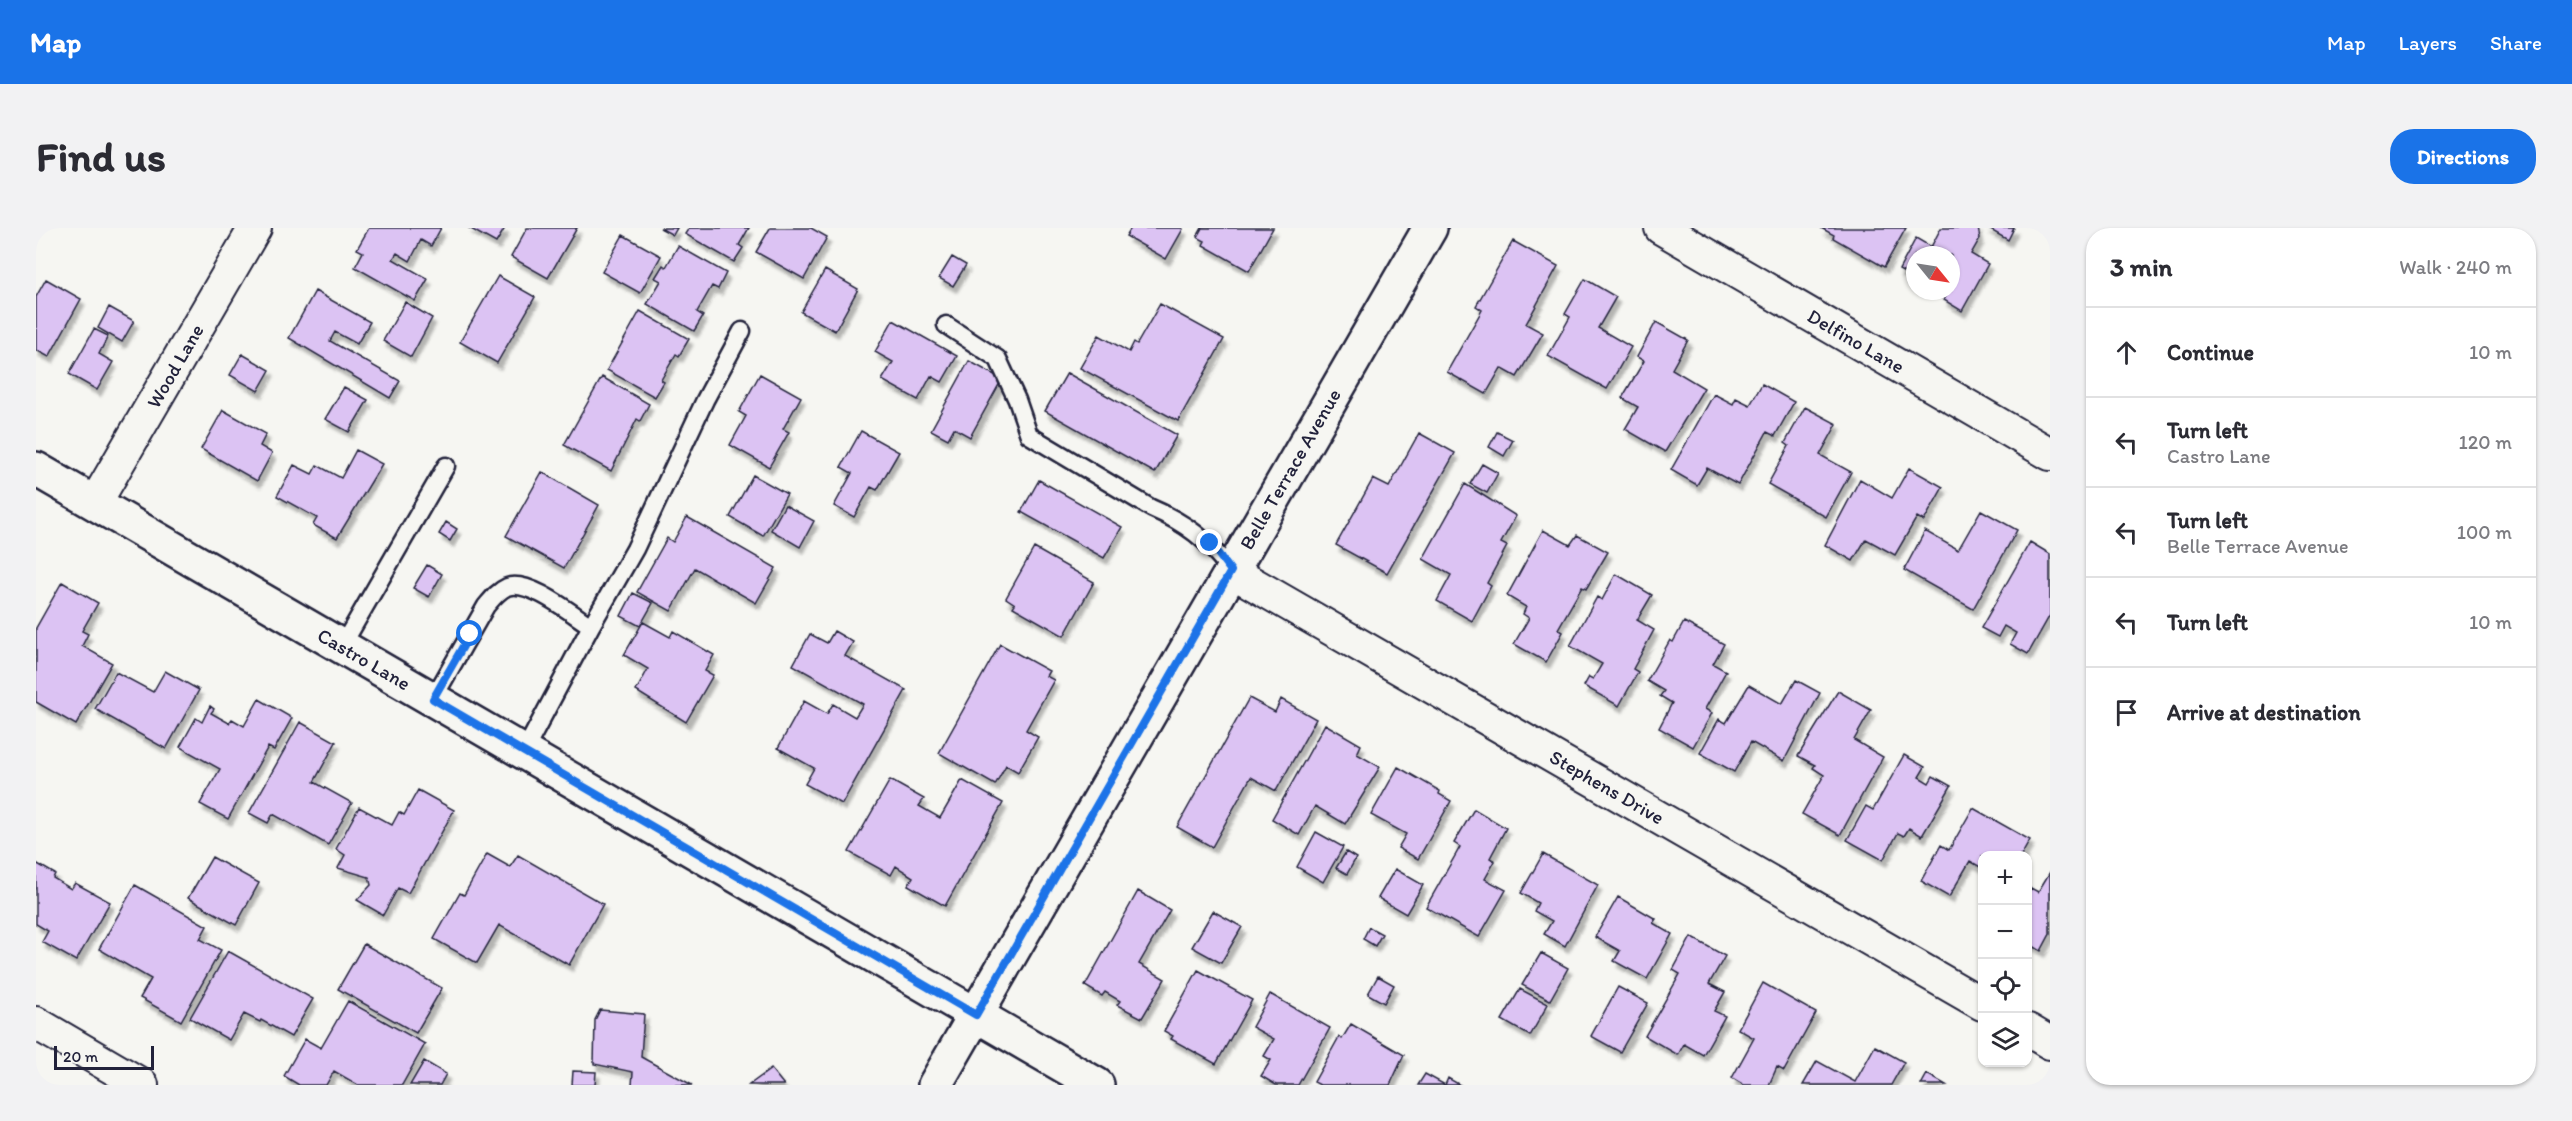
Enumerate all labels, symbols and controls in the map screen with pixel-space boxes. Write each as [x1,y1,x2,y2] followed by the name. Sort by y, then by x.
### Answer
[30,25,81,59] text: Map
[2327,30,2366,55] text: Map
[2399,30,2457,55] text: Layers
[2490,30,2542,55] text: Share
[2390,129,2536,184] button: Directions
[36,131,166,182] text: Find us
[1906,246,1960,300] north arrow
[2110,251,2172,283] text: 3 min
[2399,255,2512,279] text: Walk · 240 m
[1803,304,1909,378] street label: Delfino Lane
[141,320,209,412] street label: Wood Lane
[2110,336,2143,369] icon: ahead
[2167,339,2254,366] text: Continue
[2469,340,2512,364] text: 10 m
[1234,384,1346,554] street label: Belle Terrace Avenue
[2167,417,2248,444] text: Turn left
[2110,426,2143,459] icon: left
[2459,430,2512,454] text: 120 m
[2167,444,2271,468] text: Castro Lane
[2167,507,2248,534] text: Turn left
[2110,516,2143,549] icon: left
[2457,520,2512,544] text: 100 m
[1196,529,1222,555] route end
[2167,534,2349,558] text: Belle Terrace Avenue
[2110,606,2143,639] icon: left
[2167,609,2248,636] text: Turn left
[2469,610,2512,634] text: 10 m
[456,620,482,646] route start
[313,623,415,695] street label: Castro Lane
[2110,696,2143,729] icon: arrive
[2167,699,2361,726] text: Arrive at destination
[1546,745,1668,829] street label: Stephens Drive
[1978,851,2032,1067] map controls
[1978,851,2032,905] button: +
[1978,905,2032,959] button: −
[1978,959,2032,1013] button: locate
[1978,1013,2032,1067] button: layers
[54,1043,154,1070] scale bar
[63,1047,98,1066] text: 20 m

